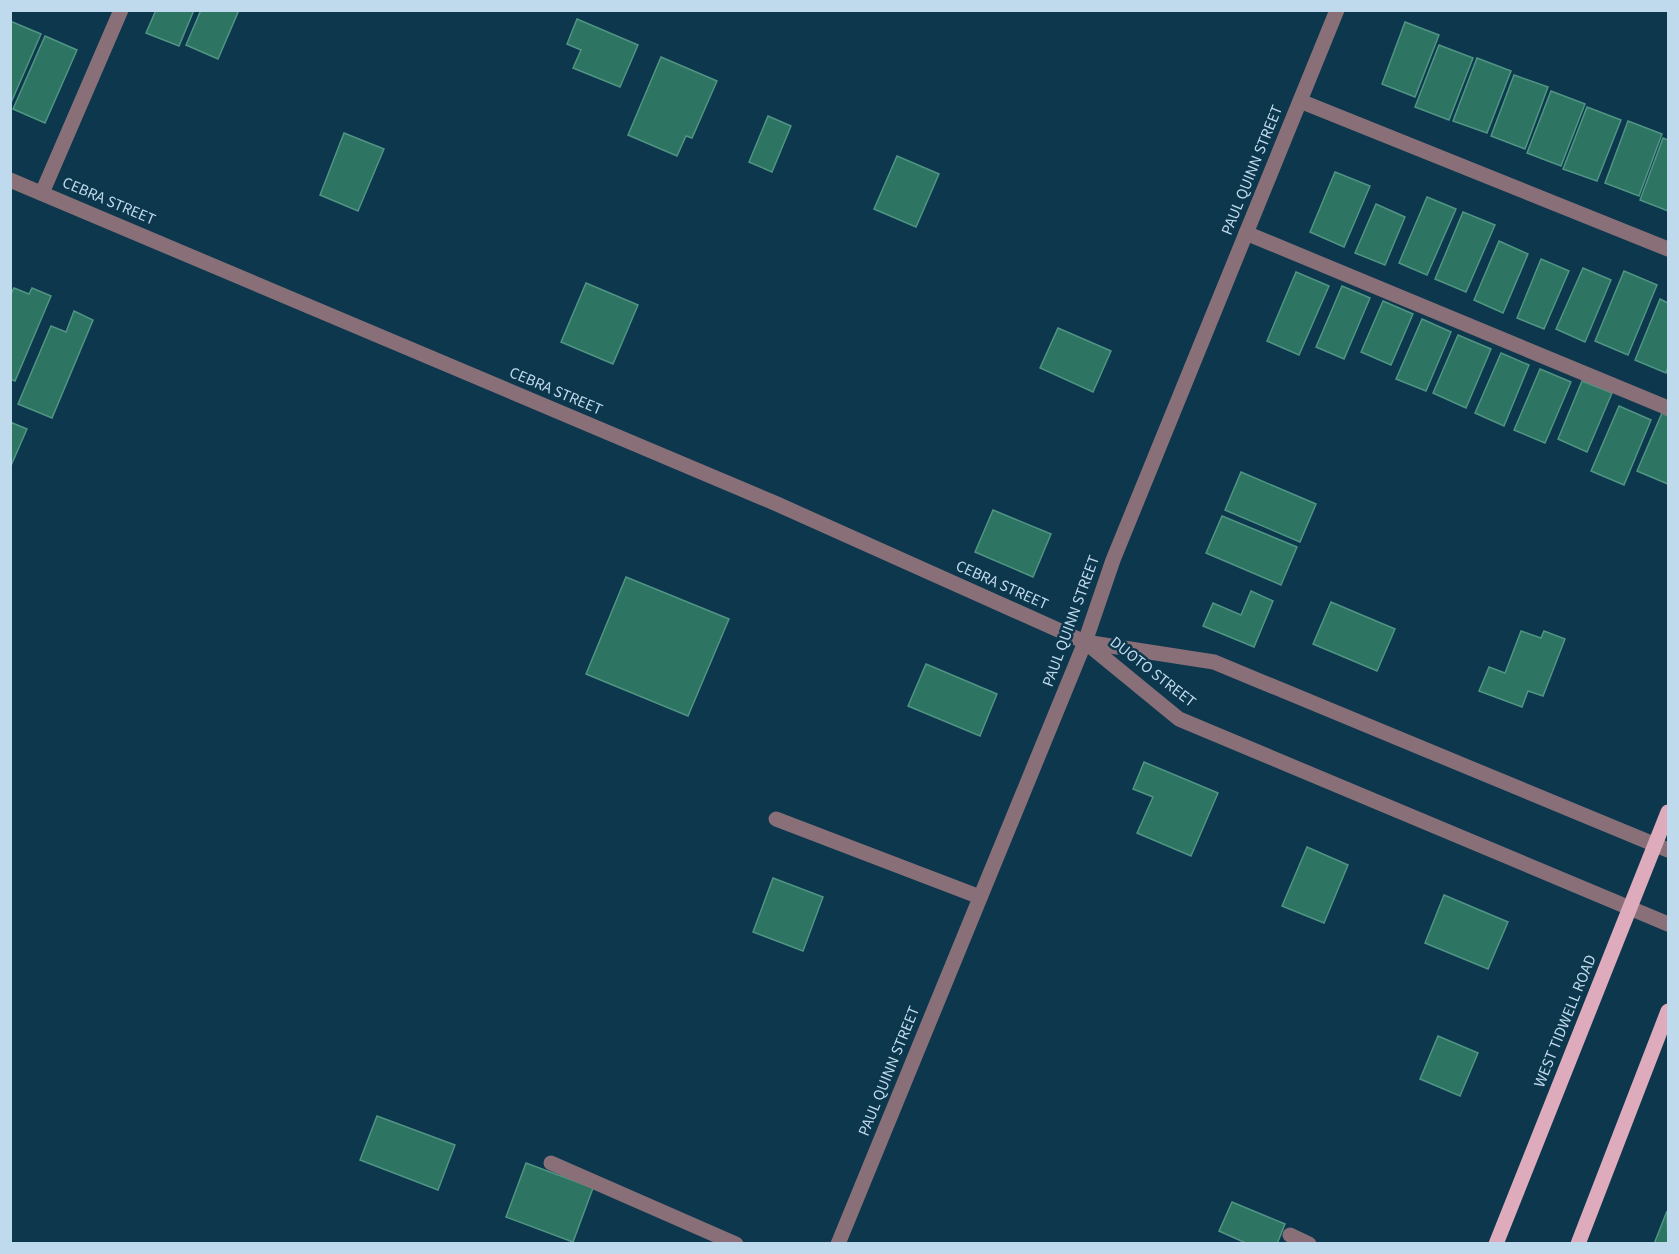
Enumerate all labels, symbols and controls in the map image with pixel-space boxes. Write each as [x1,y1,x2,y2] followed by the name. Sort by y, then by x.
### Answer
[1216,101,1288,238] street label: PAUL QUINN STREET
[59,171,159,231] street label: CEBRA STREET
[506,361,606,421] street label: CEBRA STREET
[1037,552,1105,690] street label: PAUL QUINN STREET
[952,555,1052,615] street label: CEBRA STREET
[1105,631,1201,713] street label: DUOTO STREET
[1528,951,1602,1091] street label: WEST TIDWELL ROAD
[853,1002,925,1139] street label: PAUL QUINN STREET

